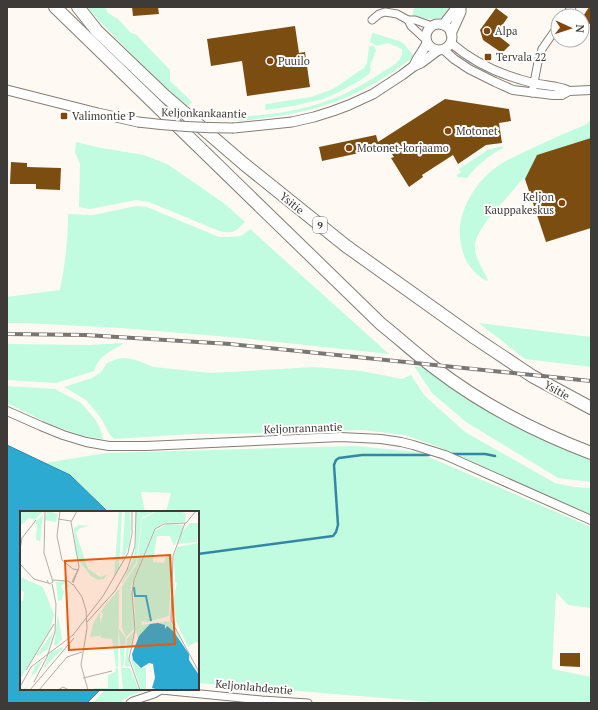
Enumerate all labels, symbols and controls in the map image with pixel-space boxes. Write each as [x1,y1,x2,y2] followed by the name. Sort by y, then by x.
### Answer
[550,8,590,48] north arrow
[495,24,518,38] place label: Alpa
[573,24,587,34] text: N
[482,26,492,36] marker: Alpa
[496,50,547,64] place label: Tervala 22
[483,52,493,62] marker: Tervala 22
[278,54,310,68] place label: Puuilo
[265,56,275,66] marker: Puuilo
[161,105,247,121] street label: Keljonkankaantie
[72,109,136,123] place label: Valimontie P
[59,111,69,121] marker: Valimontie P
[456,124,498,138] place label: Motonet
[443,126,453,136] marker: Motonet
[357,141,449,155] place label: Motonet-korjaamo
[344,143,354,153] marker: Motonet-korjaamo
[277,189,307,217] street label: Ysitie
[484,190,554,217] place label: Keljon Kauppakeskus
[557,198,567,208] marker: Keljon Kauppakeskus
[313,217,327,233] road number: 9
[542,377,573,403] street label: Ysitie
[263,420,343,436] street label: Keljonrannantie
[20,511,199,690] inset map
[215,677,294,697] street label: Keljonlahdentie

